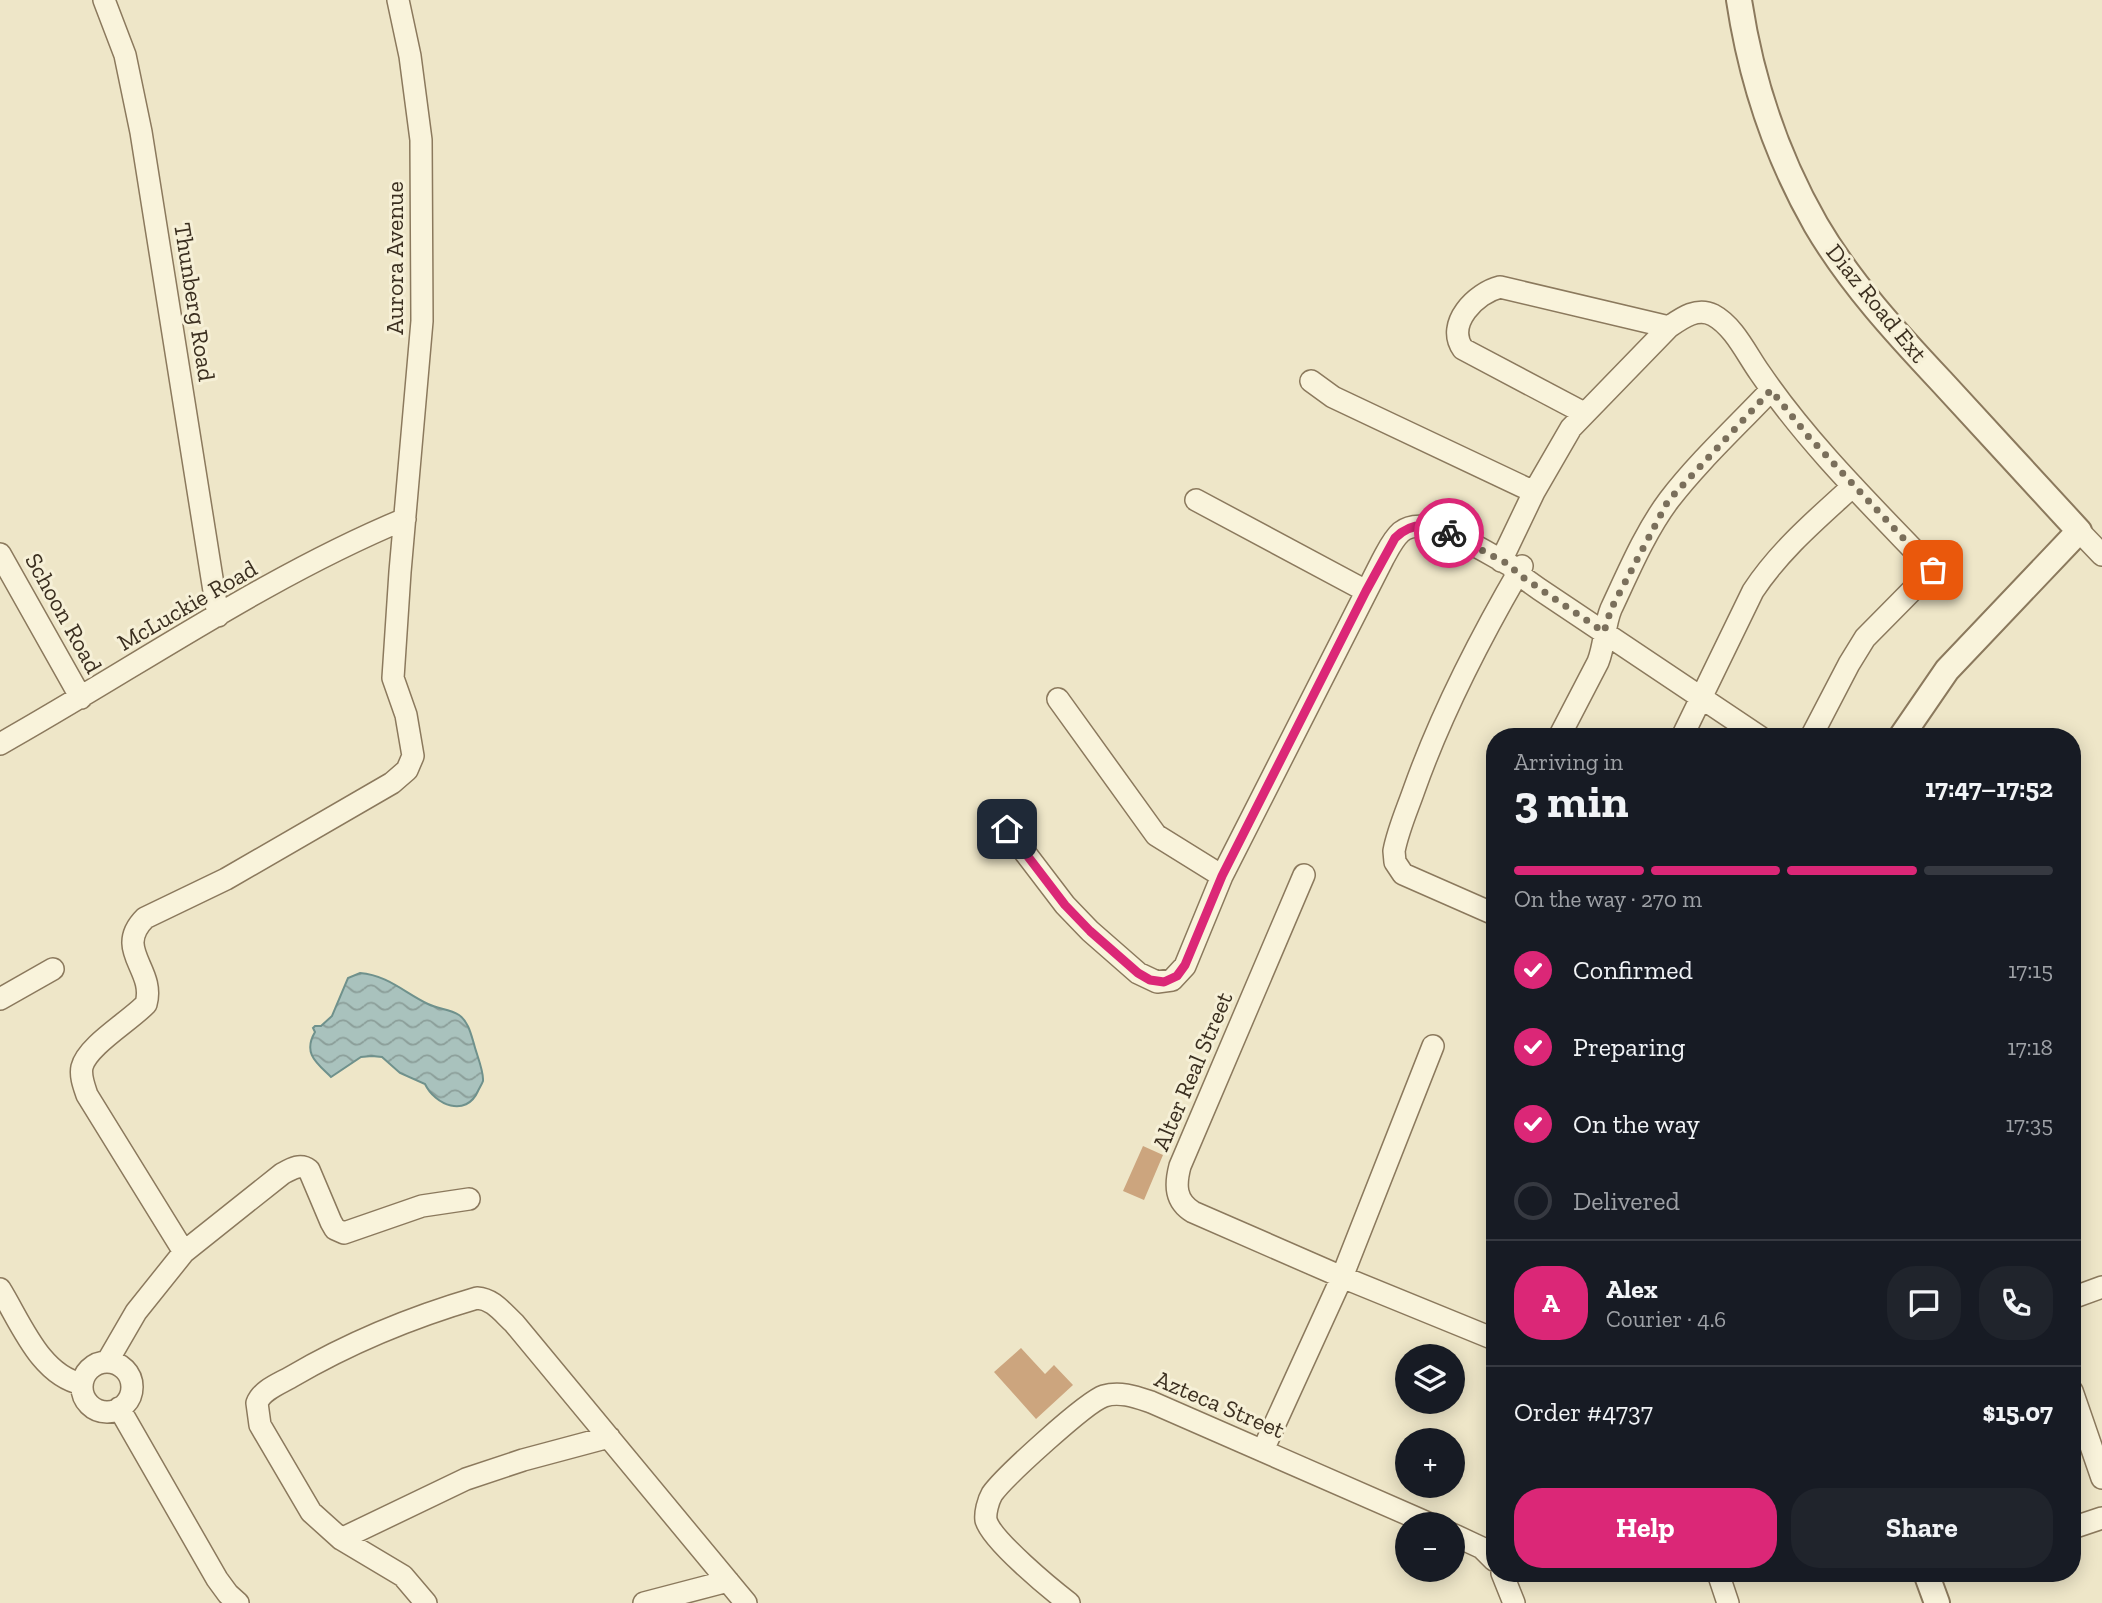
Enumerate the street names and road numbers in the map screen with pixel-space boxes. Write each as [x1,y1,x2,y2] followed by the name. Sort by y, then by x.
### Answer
[380,181,409,335] street label: Aurora Avenue
[168,221,222,383] street label: Thunberg Road
[1820,238,1934,368] street label: Diaz Road Ext
[19,548,109,678] street label: Schoon Road
[112,553,262,657] street label: McLuckie Road
[1145,987,1239,1155] street label: Alter Real Street
[1151,1364,1289,1444] street label: Azteca Street

